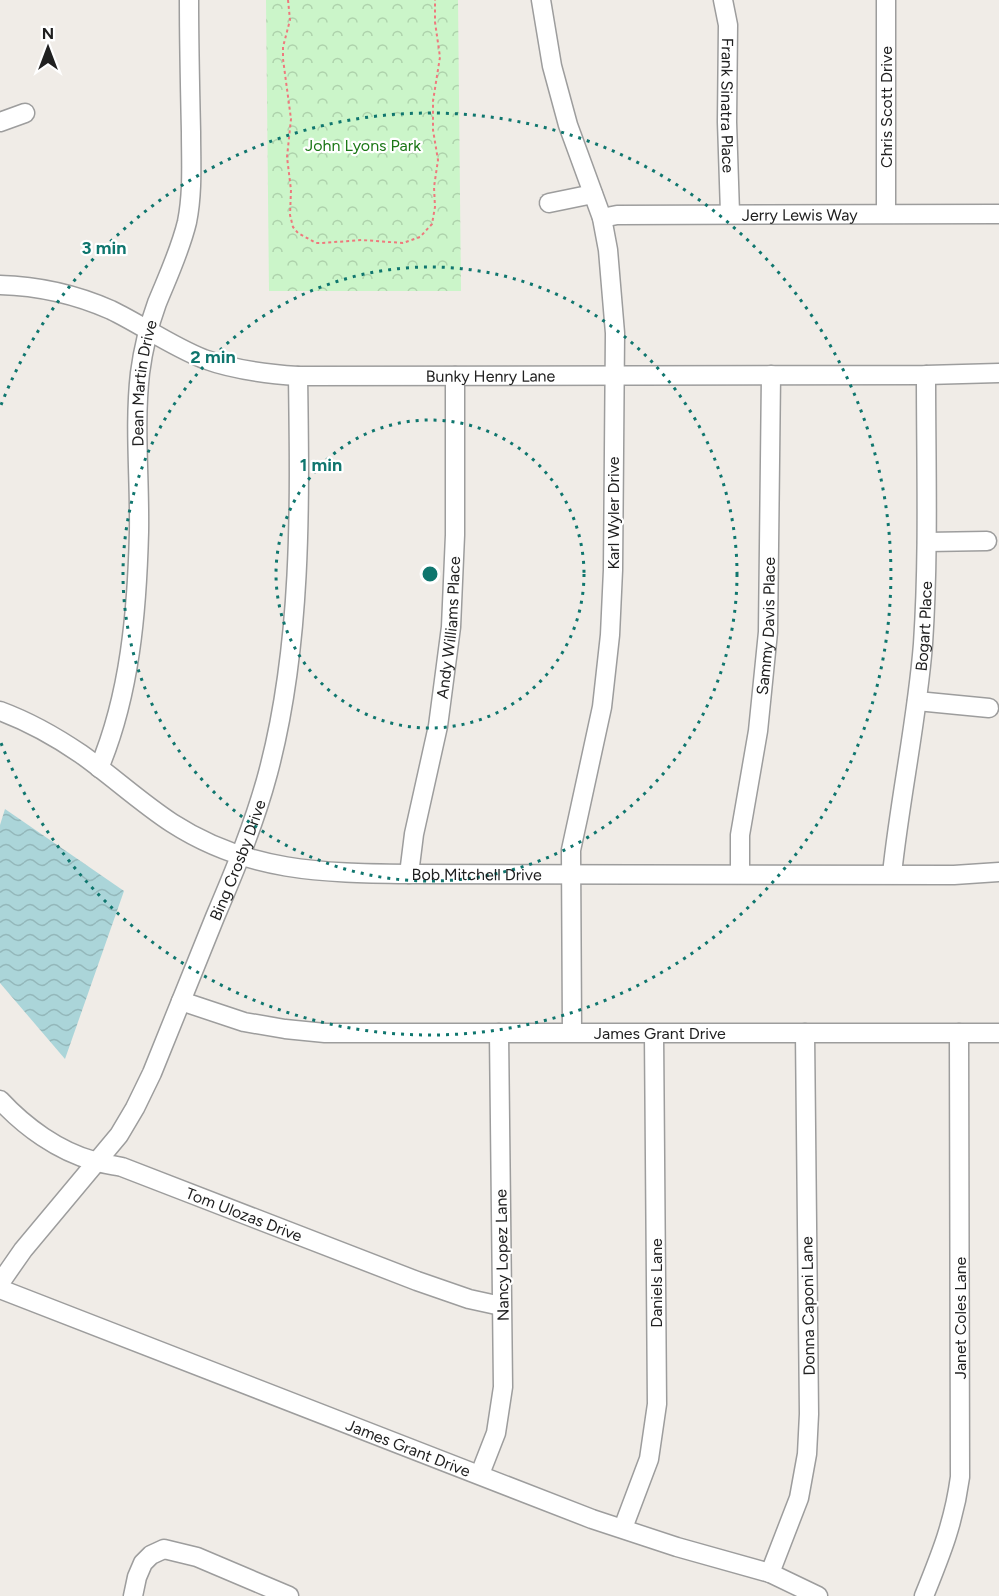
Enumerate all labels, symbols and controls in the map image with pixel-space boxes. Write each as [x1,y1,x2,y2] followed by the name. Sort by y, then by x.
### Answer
[18,18,78,78] north arrow
[42,24,54,43] text: N
[717,38,738,174] street label: Frank Sinatra Place
[877,46,896,168] street label: Chris Scott Drive
[305,136,421,155] park label: John Lyons Park
[742,205,858,224] street label: Jerry Lewis Way
[82,237,126,259] text: 3 min
[128,317,160,447] street label: Dean Martin Drive
[190,346,236,368] text: 2 min
[426,366,556,385] street label: Bunky Henry Lane
[300,454,342,476] text: 1 min
[604,456,623,570] street label: Karl Wyler Drive
[432,556,464,700] street label: Andy Williams Place
[752,556,778,696] street label: Sammy Davis Place
[420,564,440,584] centre of rings
[911,580,935,672] street label: Bogart Place
[205,797,269,923] street label: Bing Crosby Drive
[412,865,542,884] street label: Bob Mitchell Drive
[594,1024,726,1043] street label: James Grant Drive
[183,1183,305,1245] street label: Tom Ulozas Drive
[491,1189,513,1321] street label: Nancy Lopez Lane
[797,1236,819,1376] street label: Donna Caponi Lane
[647,1238,666,1328] street label: Daniels Lane
[951,1256,970,1379] street label: Janet Coles Lane
[343,1415,473,1480] street label: James Grant Drive

